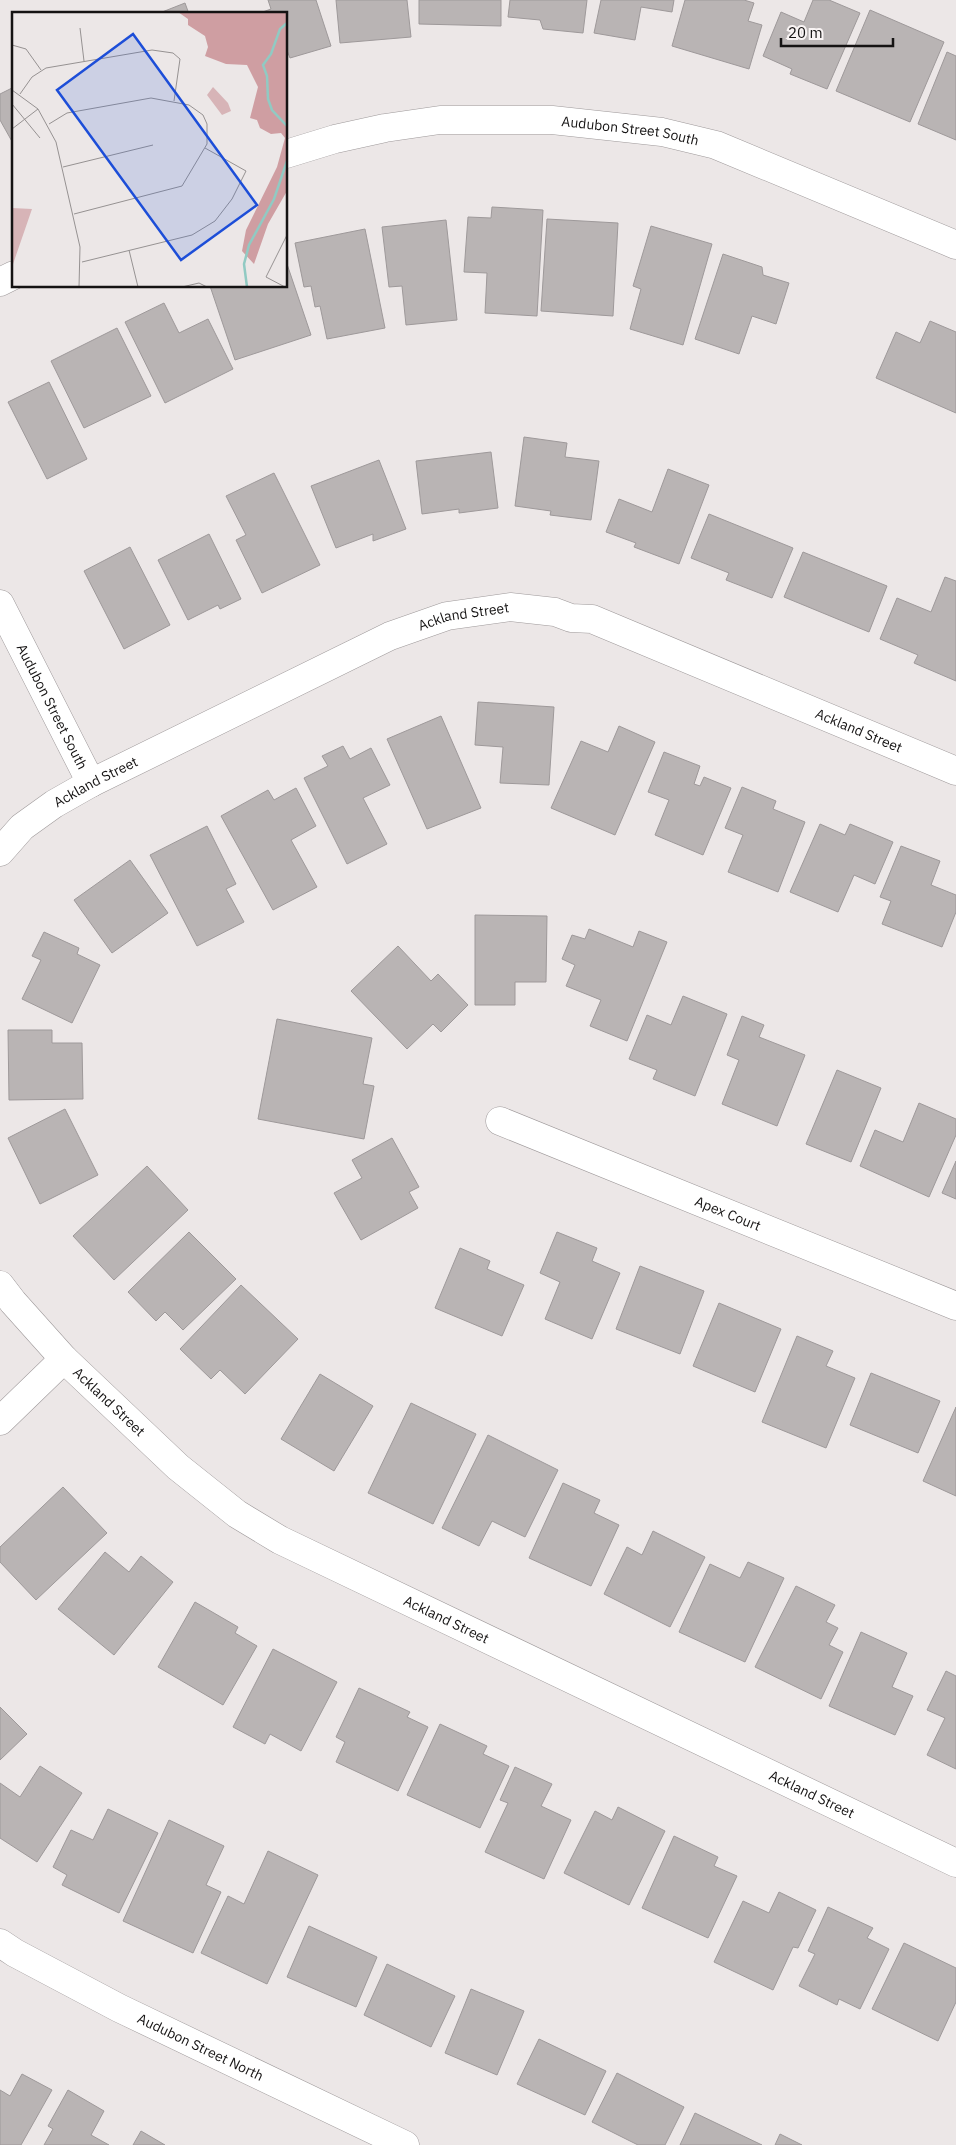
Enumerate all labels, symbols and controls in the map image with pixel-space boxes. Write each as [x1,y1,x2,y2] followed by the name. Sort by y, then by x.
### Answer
[12,12,288,288] inset map
[781,15,894,47] scale bar
[788,23,823,42] text: 20 m
[561,112,701,150] street label: Audubon Street South
[416,598,510,634] street label: Ackland Street
[13,641,92,772] street label: Audubon Street South
[813,704,905,757] street label: Ackland Street
[50,752,141,811] street label: Ackland Street
[692,1192,764,1235] street label: Apex Court
[69,1363,149,1440] street label: Ackland Street
[401,1591,492,1648] street label: Ackland Street
[766,1766,858,1822] street label: Ackland Street
[134,2009,267,2085] street label: Audubon Street North

